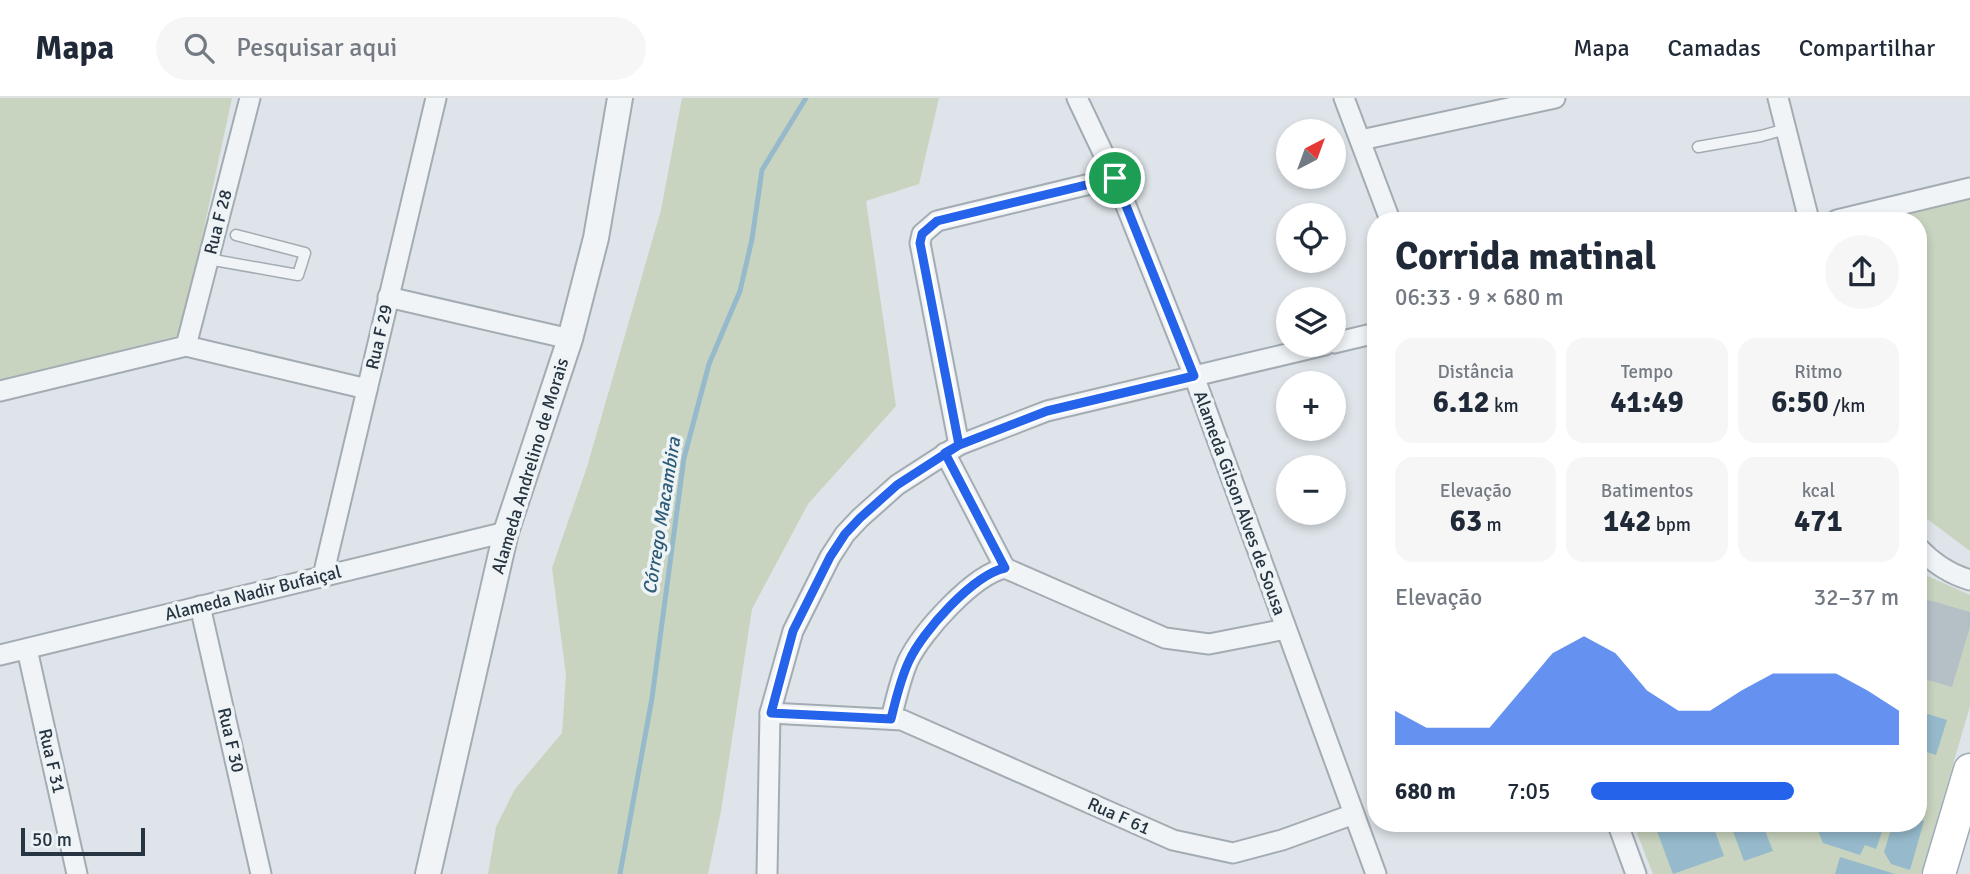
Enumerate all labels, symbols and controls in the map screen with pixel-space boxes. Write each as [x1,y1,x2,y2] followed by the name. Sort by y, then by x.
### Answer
[156,17,646,80] search box
[35,28,114,69] text: Mapa
[180,29,218,67] icon: search
[236,32,397,64] text: Pesquisar aqui
[1573,33,1630,63] text: Mapa
[1668,33,1761,63] text: Camadas
[1799,33,1935,63] text: Compartilhar
[1276,119,1346,189] north arrow
[1276,119,1346,525] map controls
[1085,148,1145,208] pin
[1096,159,1134,197] icon: arrive
[199,187,237,257] street label: Rua F 28
[1276,203,1346,273] button: locate
[1395,233,1656,280] text: Corrida matinal
[1825,235,1899,309] button: share
[1395,283,1564,312] text: 06:33 · 9 × 680 m
[1276,287,1346,357] button: layers
[361,302,397,372] street label: Rua F 29
[487,355,573,577] street label: Alameda Andrelino de Morais
[1437,360,1514,384] text: Distância
[1621,360,1673,384] text: Tempo
[1794,360,1842,384] text: Ritmo
[1276,371,1346,441] button: +
[1433,384,1490,421] text: 6.12
[1610,384,1684,421] text: 41:49
[1771,384,1829,421] text: 6:50
[1189,388,1291,618] street label: Alameda Gilson Alves de Sousa
[1490,394,1519,418] text: km
[1829,394,1865,418] text: /km
[638,434,686,596] water label: Córrego Macambira
[1276,455,1346,525] button: −
[1440,479,1512,503] text: Elevação
[1601,479,1693,503] text: Batimentos
[1802,479,1835,503] text: kcal
[1450,503,1482,540] text: 63
[1603,503,1652,540] text: 142
[1794,503,1843,540] text: 471
[1482,513,1502,537] text: m
[1652,513,1691,537] text: bpm
[162,560,344,626] street label: Alameda Nadir Bufaiçal
[1395,583,1482,612] text: Elevação
[1814,583,1899,612] text: 32–37 m
[213,705,249,775] street label: Rua F 30
[34,726,70,796] street label: Rua F 31
[1395,777,1456,806] text: 680 m
[1507,777,1550,806] text: 7:05
[1084,793,1154,839] street label: Rua F 61
[21,825,145,857] scale bar
[32,828,72,852] text: 50 m

